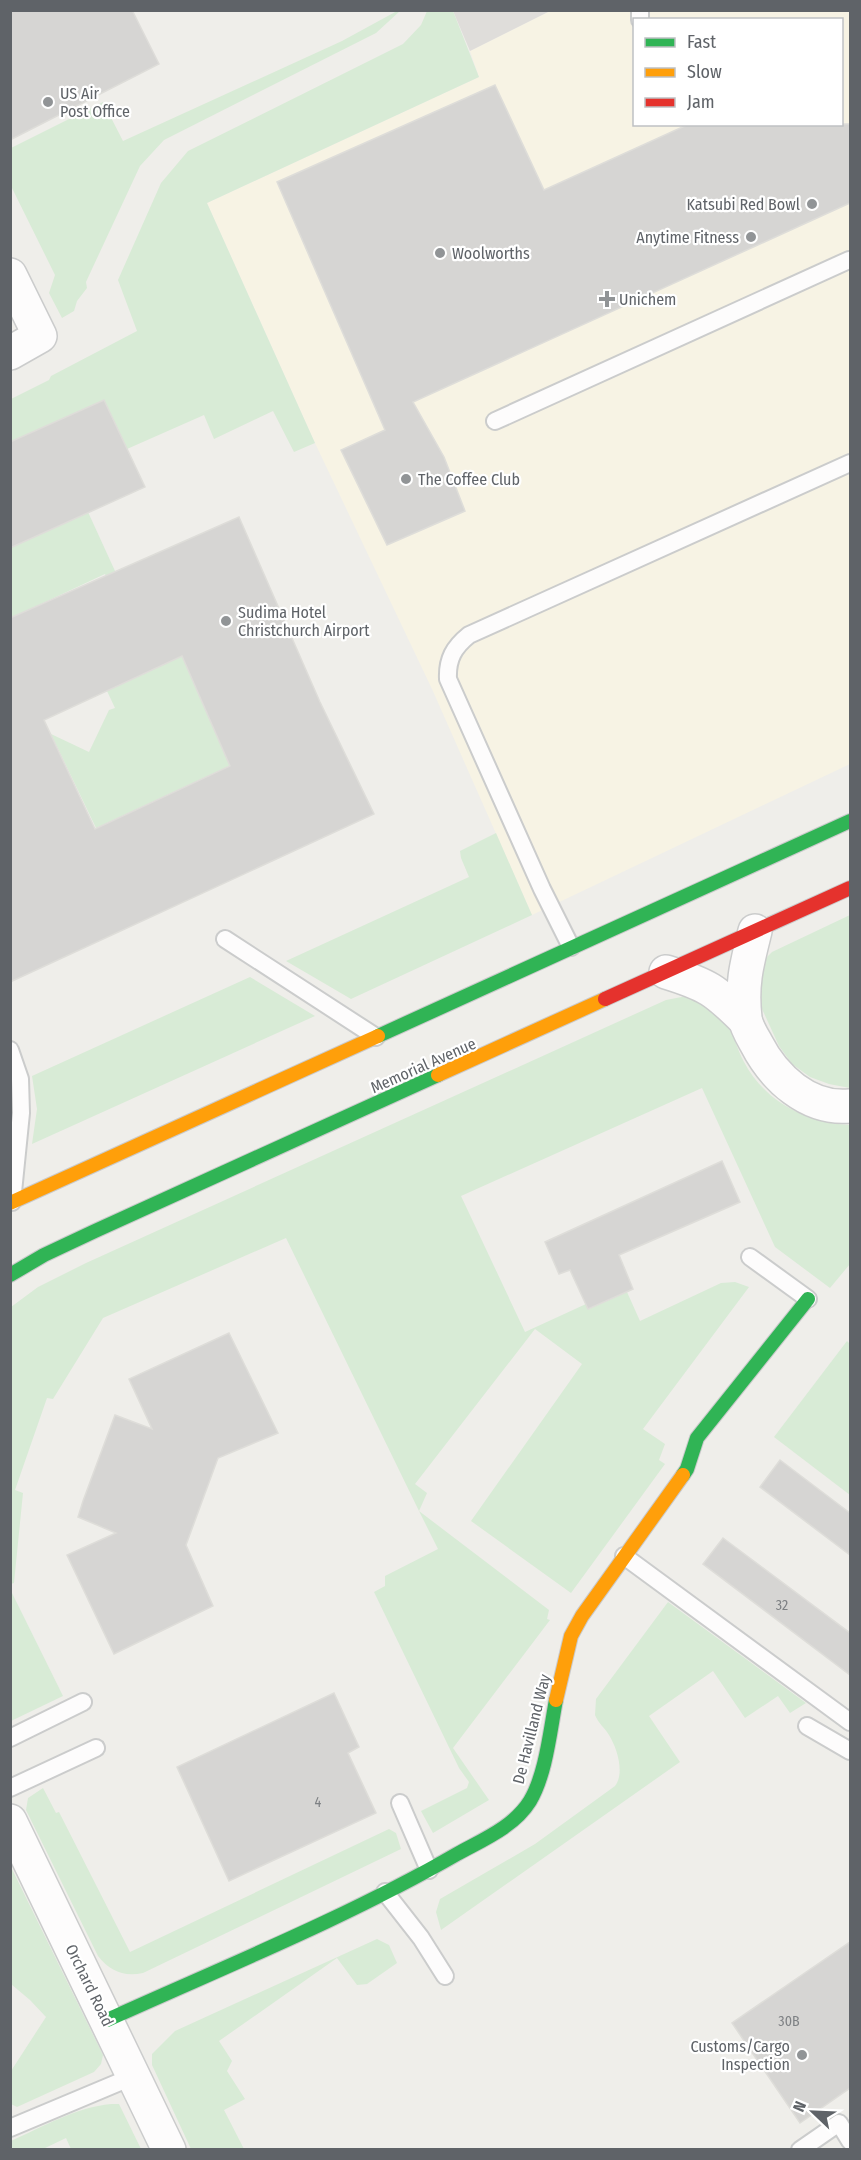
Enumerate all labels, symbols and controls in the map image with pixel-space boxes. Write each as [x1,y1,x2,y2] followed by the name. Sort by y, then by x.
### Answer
[633,18,843,126] legend
[687,31,716,53] text: Fast
[687,61,722,83] text: Slow
[60,84,130,121] place label: US Air Post Office
[687,91,715,113] text: Jam
[41,95,55,109] marker: US Air Post Office
[686,195,800,214] place label: Katsubi Red Bowl
[805,197,819,211] marker: Katsubi Red Bowl
[636,228,739,247] place label: Anytime Fitness
[744,230,758,244] marker: Anytime Fitness
[452,244,530,263] place label: Woolworths
[433,246,447,260] marker: Woolworths
[619,290,676,309] place label: Unichem
[600,292,614,306] marker: Unichem
[418,470,520,489] place label: The Coffee Club
[399,472,413,486] marker: The Coffee Club
[238,603,370,640] place label: Sudima Hotel Christchurch Airport
[219,614,233,628] marker: Sudima Hotel Christchurch Airport
[368,1034,479,1097] street label: Memorial Avenue
[776,1597,788,1614] house number: 32
[509,1671,555,1786] street label: De Havilland Way
[315,1794,322,1811] house number: 4
[62,1941,118,2029] street label: Orchard Road
[778,2013,800,2030] house number: 30B
[690,2037,790,2074] place label: Customs/Cargo Inspection
[795,2048,809,2062] marker: Customs/Cargo Inspection
[783,2082,843,2142] north arrow
[789,2098,810,2114] text: N

